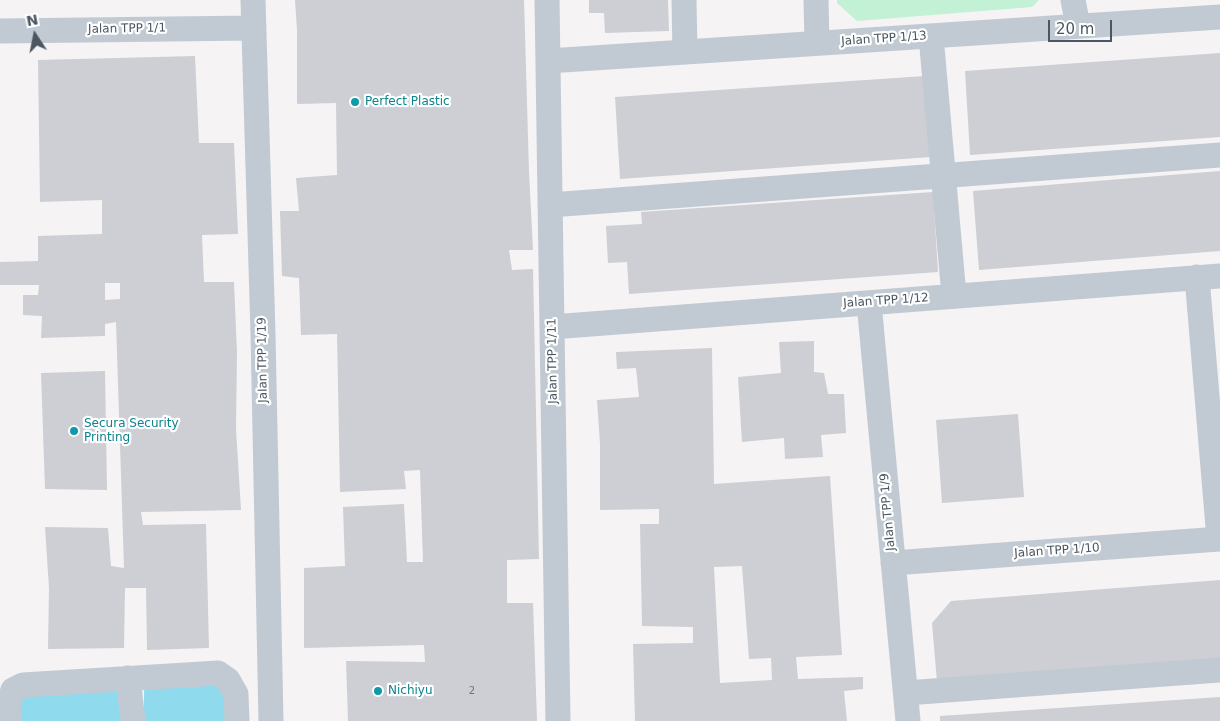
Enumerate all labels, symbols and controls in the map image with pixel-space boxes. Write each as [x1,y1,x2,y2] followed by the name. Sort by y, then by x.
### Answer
[10,10,60,60] north arrow
[1050,10,1114,42] scale bar
[25,11,39,29] text: N
[1056,20,1094,38] text: 20 m
[88,21,166,37] street label: Jalan TPP 1/1
[841,29,927,49] street label: Jalan TPP 1/13
[365,95,450,109] place label: Perfect Plastic
[349,96,361,108] marker: Perfect Plastic
[843,291,929,311] street label: Jalan TPP 1/12
[255,317,271,403] street label: Jalan TPP 1/19
[545,318,561,404] street label: Jalan TPP 1/11
[84,417,179,445] place label: Secura Security Printing
[68,425,80,437] marker: Secura Security Printing
[877,473,899,551] street label: Jalan TPP 1/9
[1014,541,1100,561] street label: Jalan TPP 1/10
[388,684,433,698] place label: Nichiyu
[372,685,384,697] marker: Nichiyu
[469,685,475,697] house number: 2

